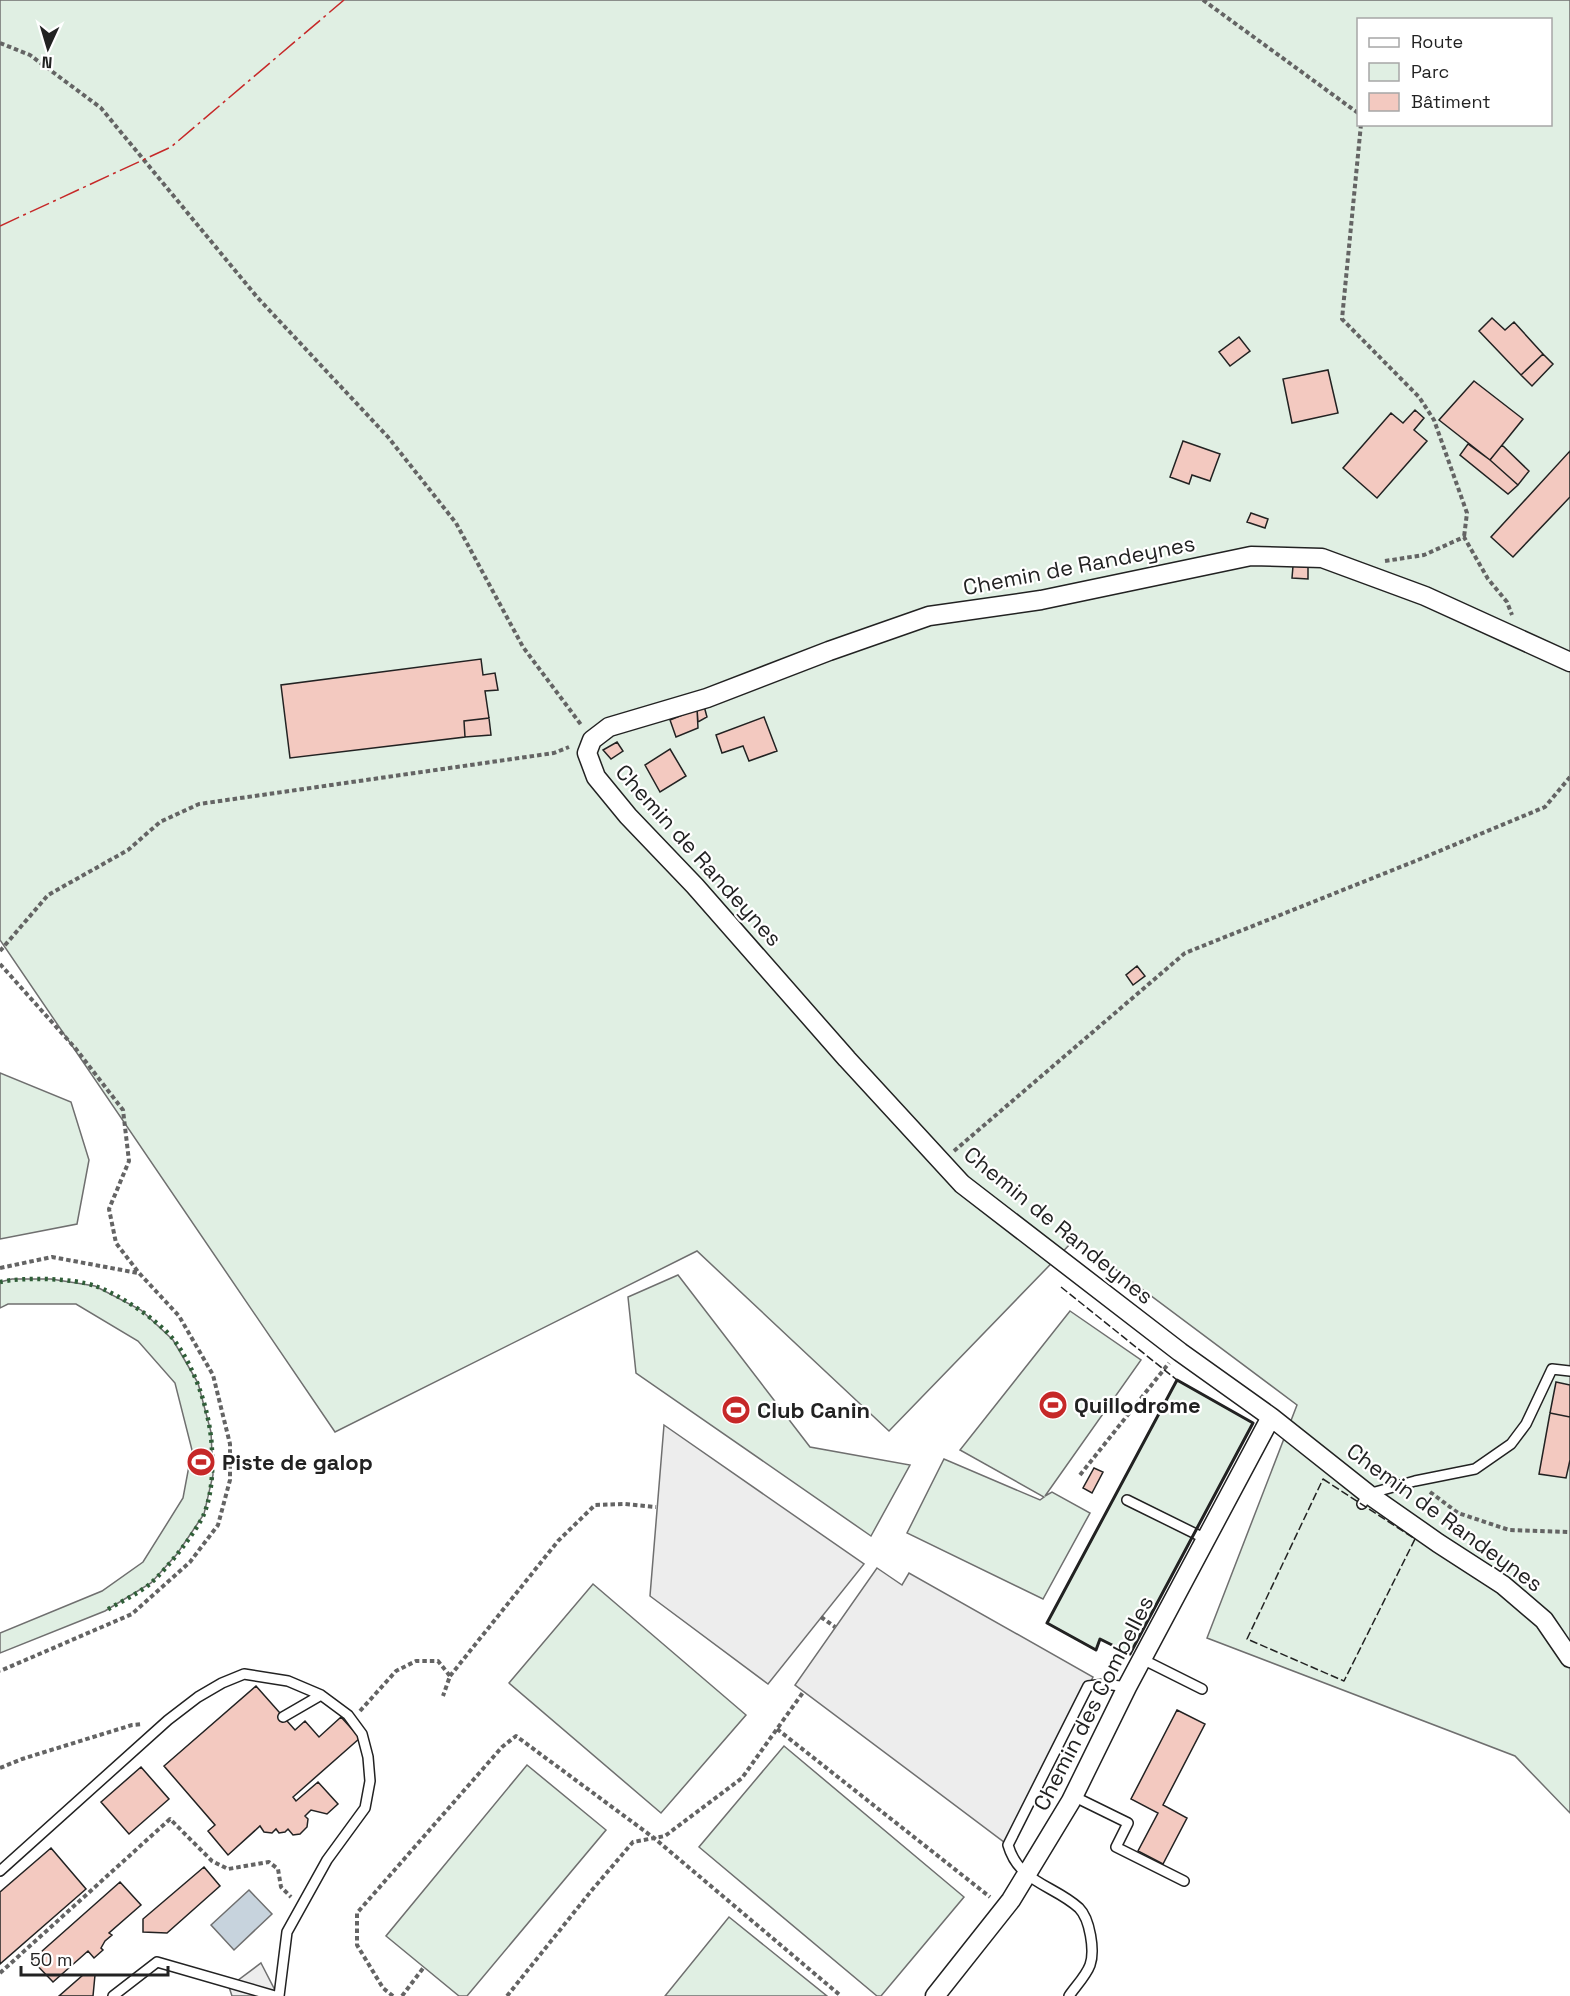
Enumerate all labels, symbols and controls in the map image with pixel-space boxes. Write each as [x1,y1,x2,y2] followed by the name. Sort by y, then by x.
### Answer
[18,18,78,78] north arrow
[1357,18,1552,126] legend
[1411,30,1463,53] text: Route
[41,52,53,73] text: N
[1411,60,1449,83] text: Parc
[1411,90,1491,113] text: Bâtiment
[961,529,1197,601] street label: Chemin de Randeynes
[610,758,788,952] street label: Chemin de Randeynes
[959,1140,1159,1310] street label: Chemin de Randeynes
[1037,1389,1069,1421] sports icon: Quillodrome
[1074,1391,1201,1419] place label: Quillodrome
[720,1394,752,1426] sports icon: Club Canin
[757,1396,870,1424] place label: Club Canin
[1341,1436,1549,1598] street label: Chemin de Randeynes
[185,1446,217,1478] sports icon: Piste de galop
[222,1448,373,1476] place label: Piste de galop
[1027,1591,1159,1815] street label: Chemin des Combelles
[21,1939,168,1977] scale bar
[30,1948,72,1971] text: 50 m

